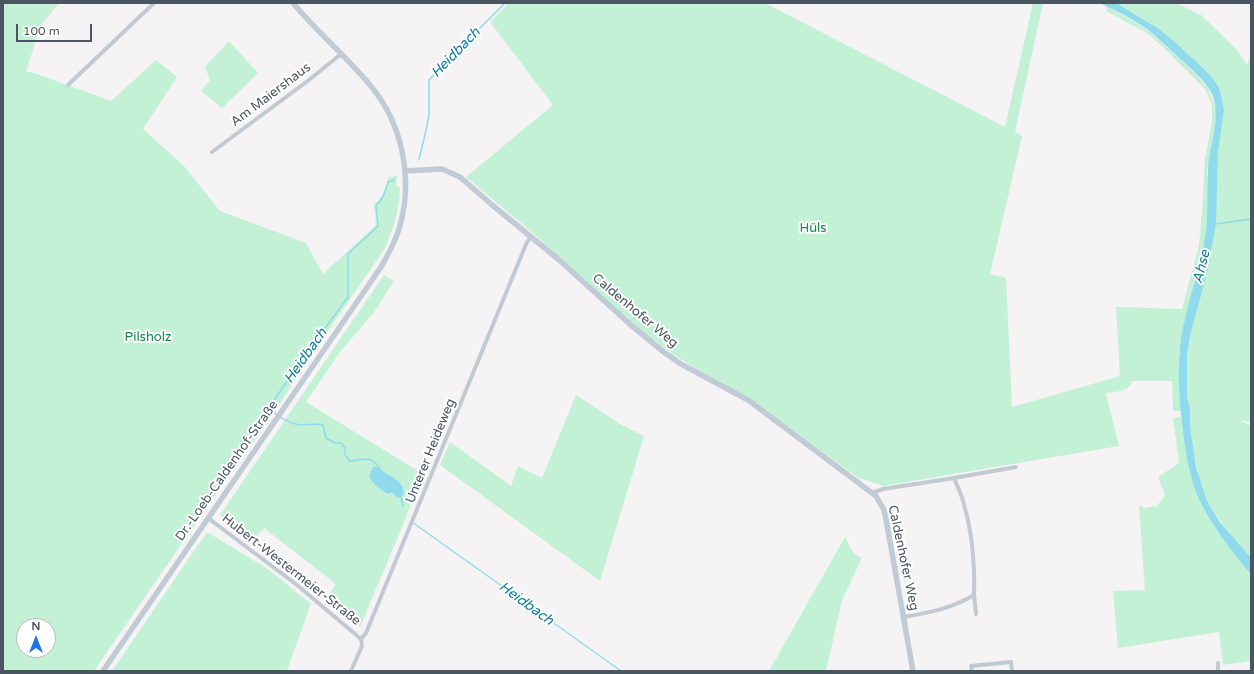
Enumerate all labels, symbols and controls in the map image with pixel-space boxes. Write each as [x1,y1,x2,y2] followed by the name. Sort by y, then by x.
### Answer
[18,16,94,42] scale bar
[23,24,60,38] text: 100 m
[428,24,484,82] water label: Heidbach
[228,60,314,130] street label: Am Maiershaus
[799,221,827,237] park label: Hüls
[1190,249,1214,285] water label: Ahse
[589,271,681,351] street label: Caldenhofer Weg
[281,325,331,387] water label: Heidbach
[125,330,171,346] park label: Pilsholz
[403,396,459,506] street label: Unterer Heideweg
[172,398,282,544] street label: Dr.-Loeb-Caldenhof-Straße
[884,504,922,612] street label: Caldenhofer Weg
[218,511,364,629] street label: Hubert-Westermeier-Straße
[495,579,557,629] water label: Heidbach
[16,618,56,658] north arrow
[32,620,40,633] text: N

